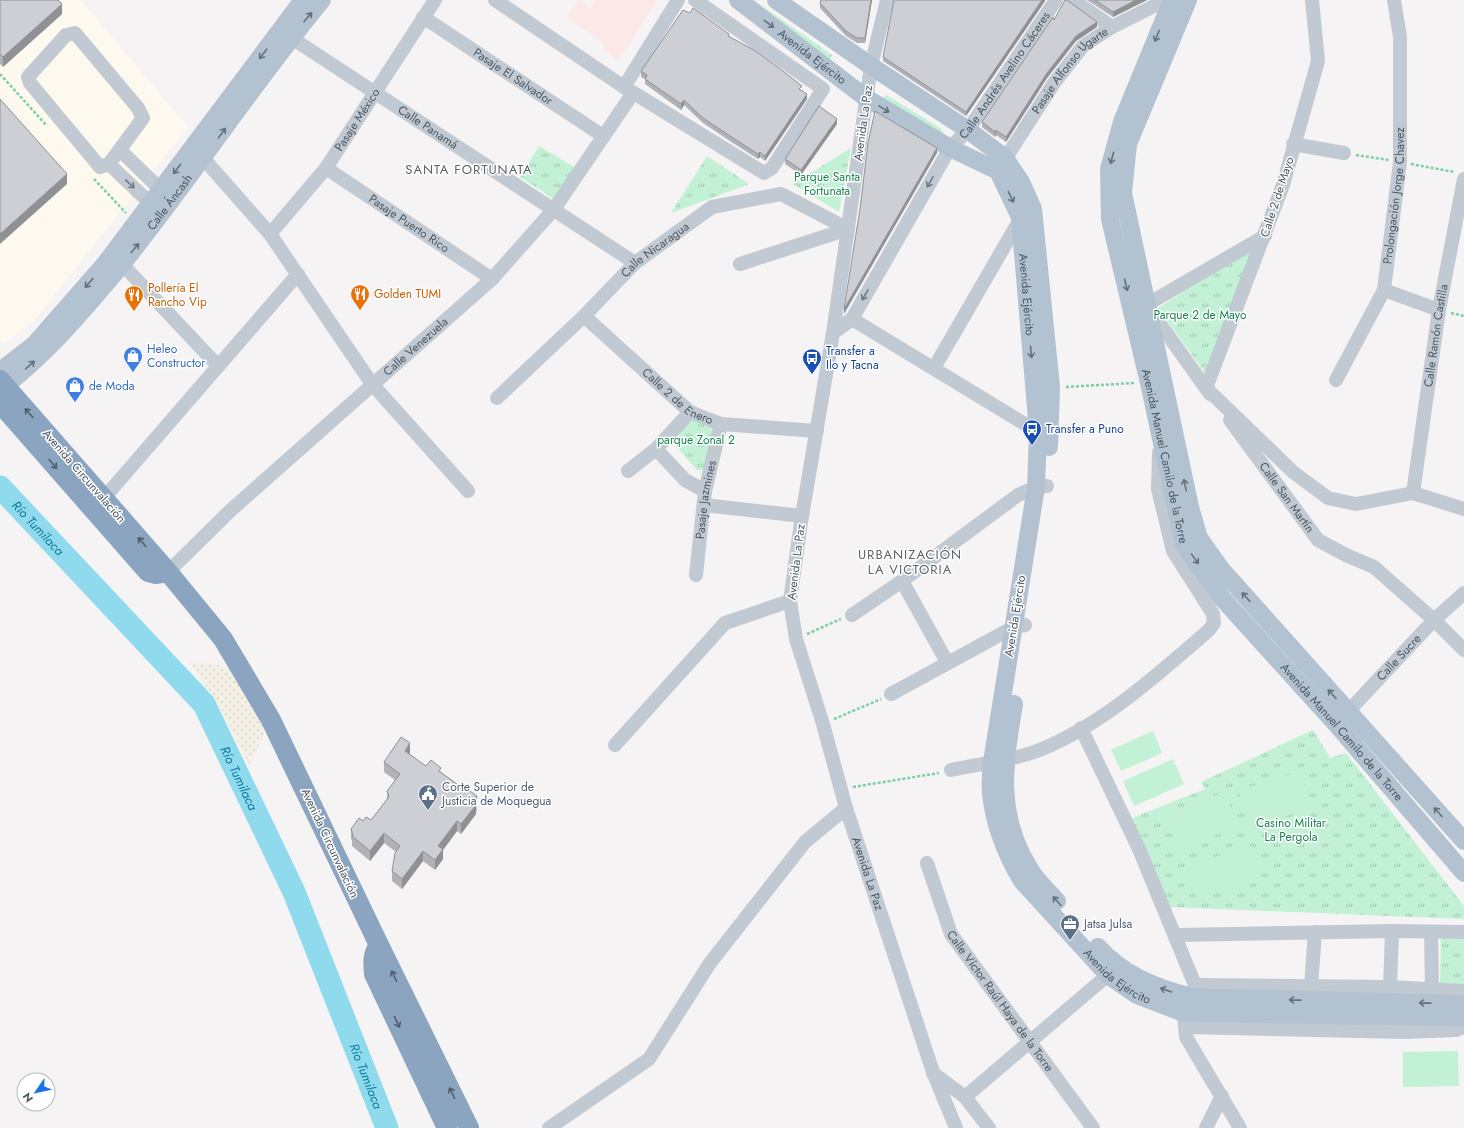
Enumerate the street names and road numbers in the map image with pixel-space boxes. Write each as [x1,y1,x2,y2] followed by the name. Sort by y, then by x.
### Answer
[955,8,1055,143] street label: Calle Andrés Avelino Cáceres
[1027,23,1112,118] street label: Pasaje Alfonso Ugarte
[774,24,850,89] street label: Avenida Ejército
[470,44,557,110] street label: Pasaje El Salvador
[849,83,877,162] street label: Avenida La Paz
[330,84,385,155] street label: Pasaje México
[394,101,462,154] street label: Calle Panamá
[1378,127,1409,265] street label: Prolongación Jorge Chavez
[1256,154,1299,239] street label: Calle 2 de Mayo
[143,170,197,234] street label: Calle Áncash
[365,190,453,257] street label: Pasaje Puerto Rico
[617,217,693,282] street label: Calle Nicaragua
[1014,253,1039,337] street label: Avenida Ejército
[1419,282,1453,388] street label: Calle Ramón Castilla
[379,313,452,380] street label: Calle Venezuela
[638,364,716,429] street label: Calle 2 de Enero
[1137,367,1192,545] street label: Avenida Manuel Camilo de la Torre
[38,425,130,527] street label: Avenida Circunvalación
[691,458,721,540] street label: Pasaje Jazmines
[1255,458,1319,536] street label: Calle San Martín
[782,522,810,601] street label: Avenida La Paz
[1000,574,1030,658] street label: Avenida Ejército
[1372,630,1425,685] street label: Calle Sucre
[1276,659,1407,805] street label: Avenida Manuel Camilo de la Torre
[297,785,363,901] street label: Avenida Circunvalación
[847,835,888,913] street label: Avenida La Paz
[942,927,1058,1076] street label: Calle Víctor Raúl Haya de la Torre
[1079,944,1154,1009] street label: Avenida Ejército

